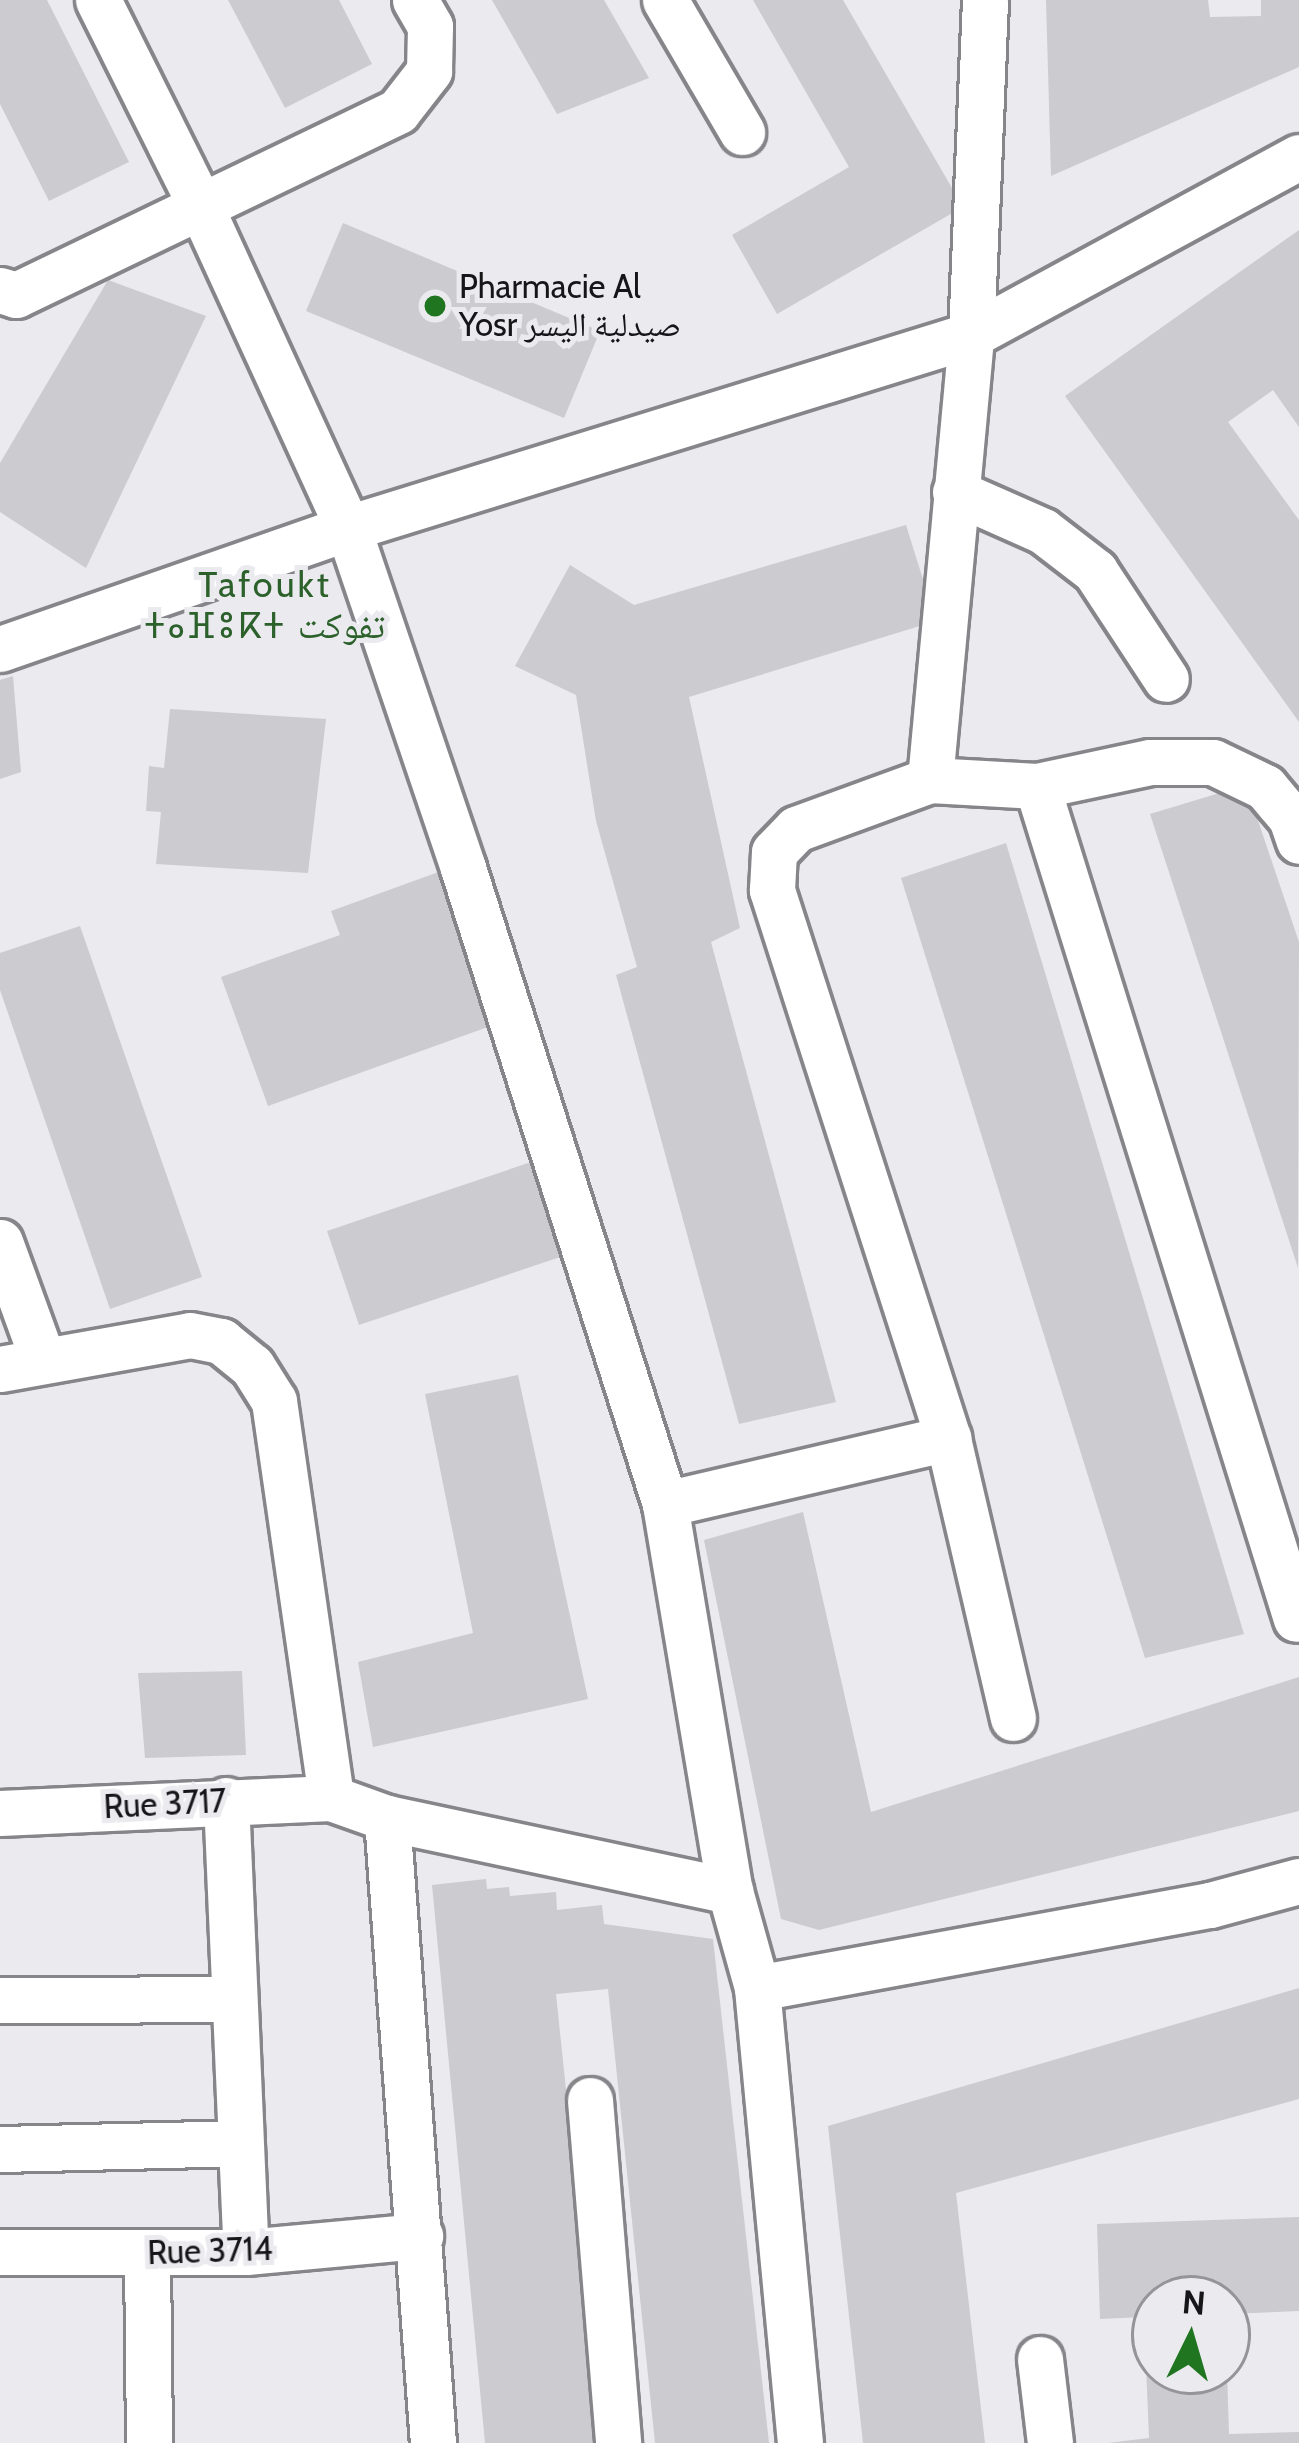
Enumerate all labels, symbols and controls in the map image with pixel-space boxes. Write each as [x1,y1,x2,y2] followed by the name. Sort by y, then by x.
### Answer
[459,267,681,345] place label: Pharmacie Al Yosr صيدلية اليسر
[422,293,448,319] marker: Pharmacie Al Yosr صيدلية اليسر
[155,562,375,647] district label: Tafoukt ⵜⴰⴼⵓⴽⵜ تفوكت
[103,1781,227,1827] street label: Rue 3717
[147,2229,273,2273] street label: Rue 3714
[1131,2275,1251,2395] north arrow
[1181,2281,1207,2323] text: N

